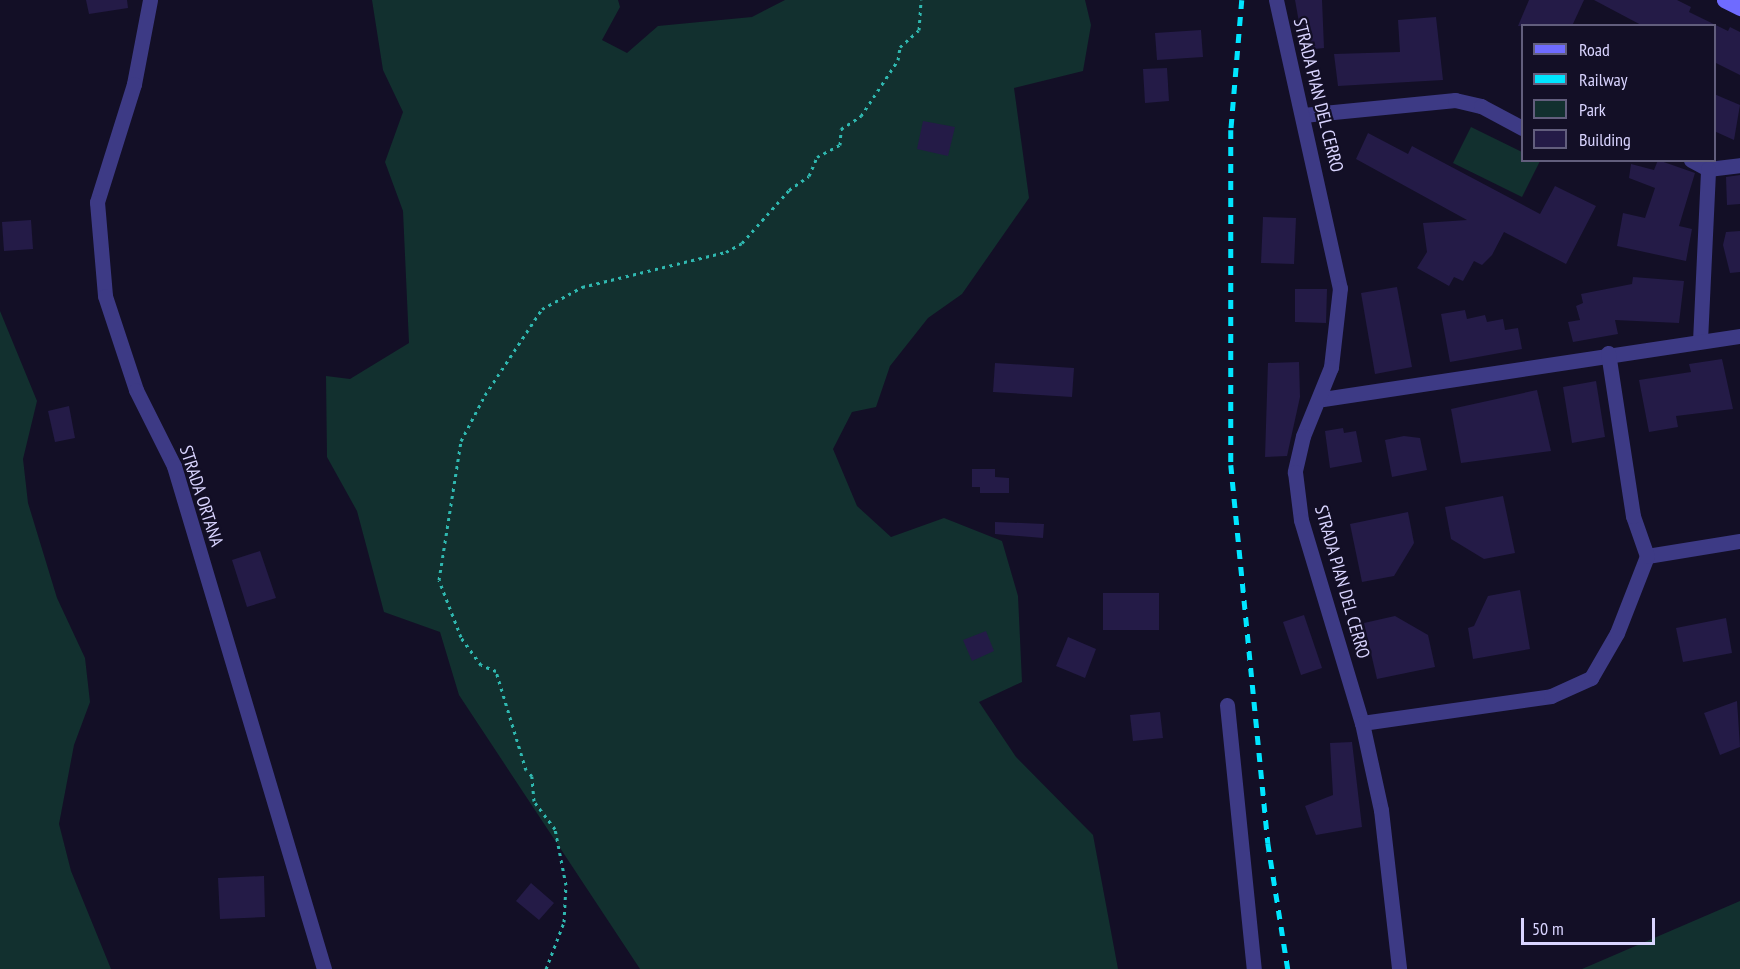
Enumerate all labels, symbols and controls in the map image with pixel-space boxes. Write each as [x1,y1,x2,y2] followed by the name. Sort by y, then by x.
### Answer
[1288,15,1348,175] street label: STRADA PIAN DEL CERRO
[1521,24,1716,162] legend
[1579,38,1610,61] text: Road
[1579,68,1628,91] text: Railway
[1579,98,1606,121] text: Park
[1579,128,1631,151] text: Building
[174,443,228,549] street label: STRADA ORTANA
[1310,502,1374,662] street label: STRADA PIAN DEL CERRO
[1524,906,1658,944] scale bar
[1532,917,1564,940] text: 50 m

